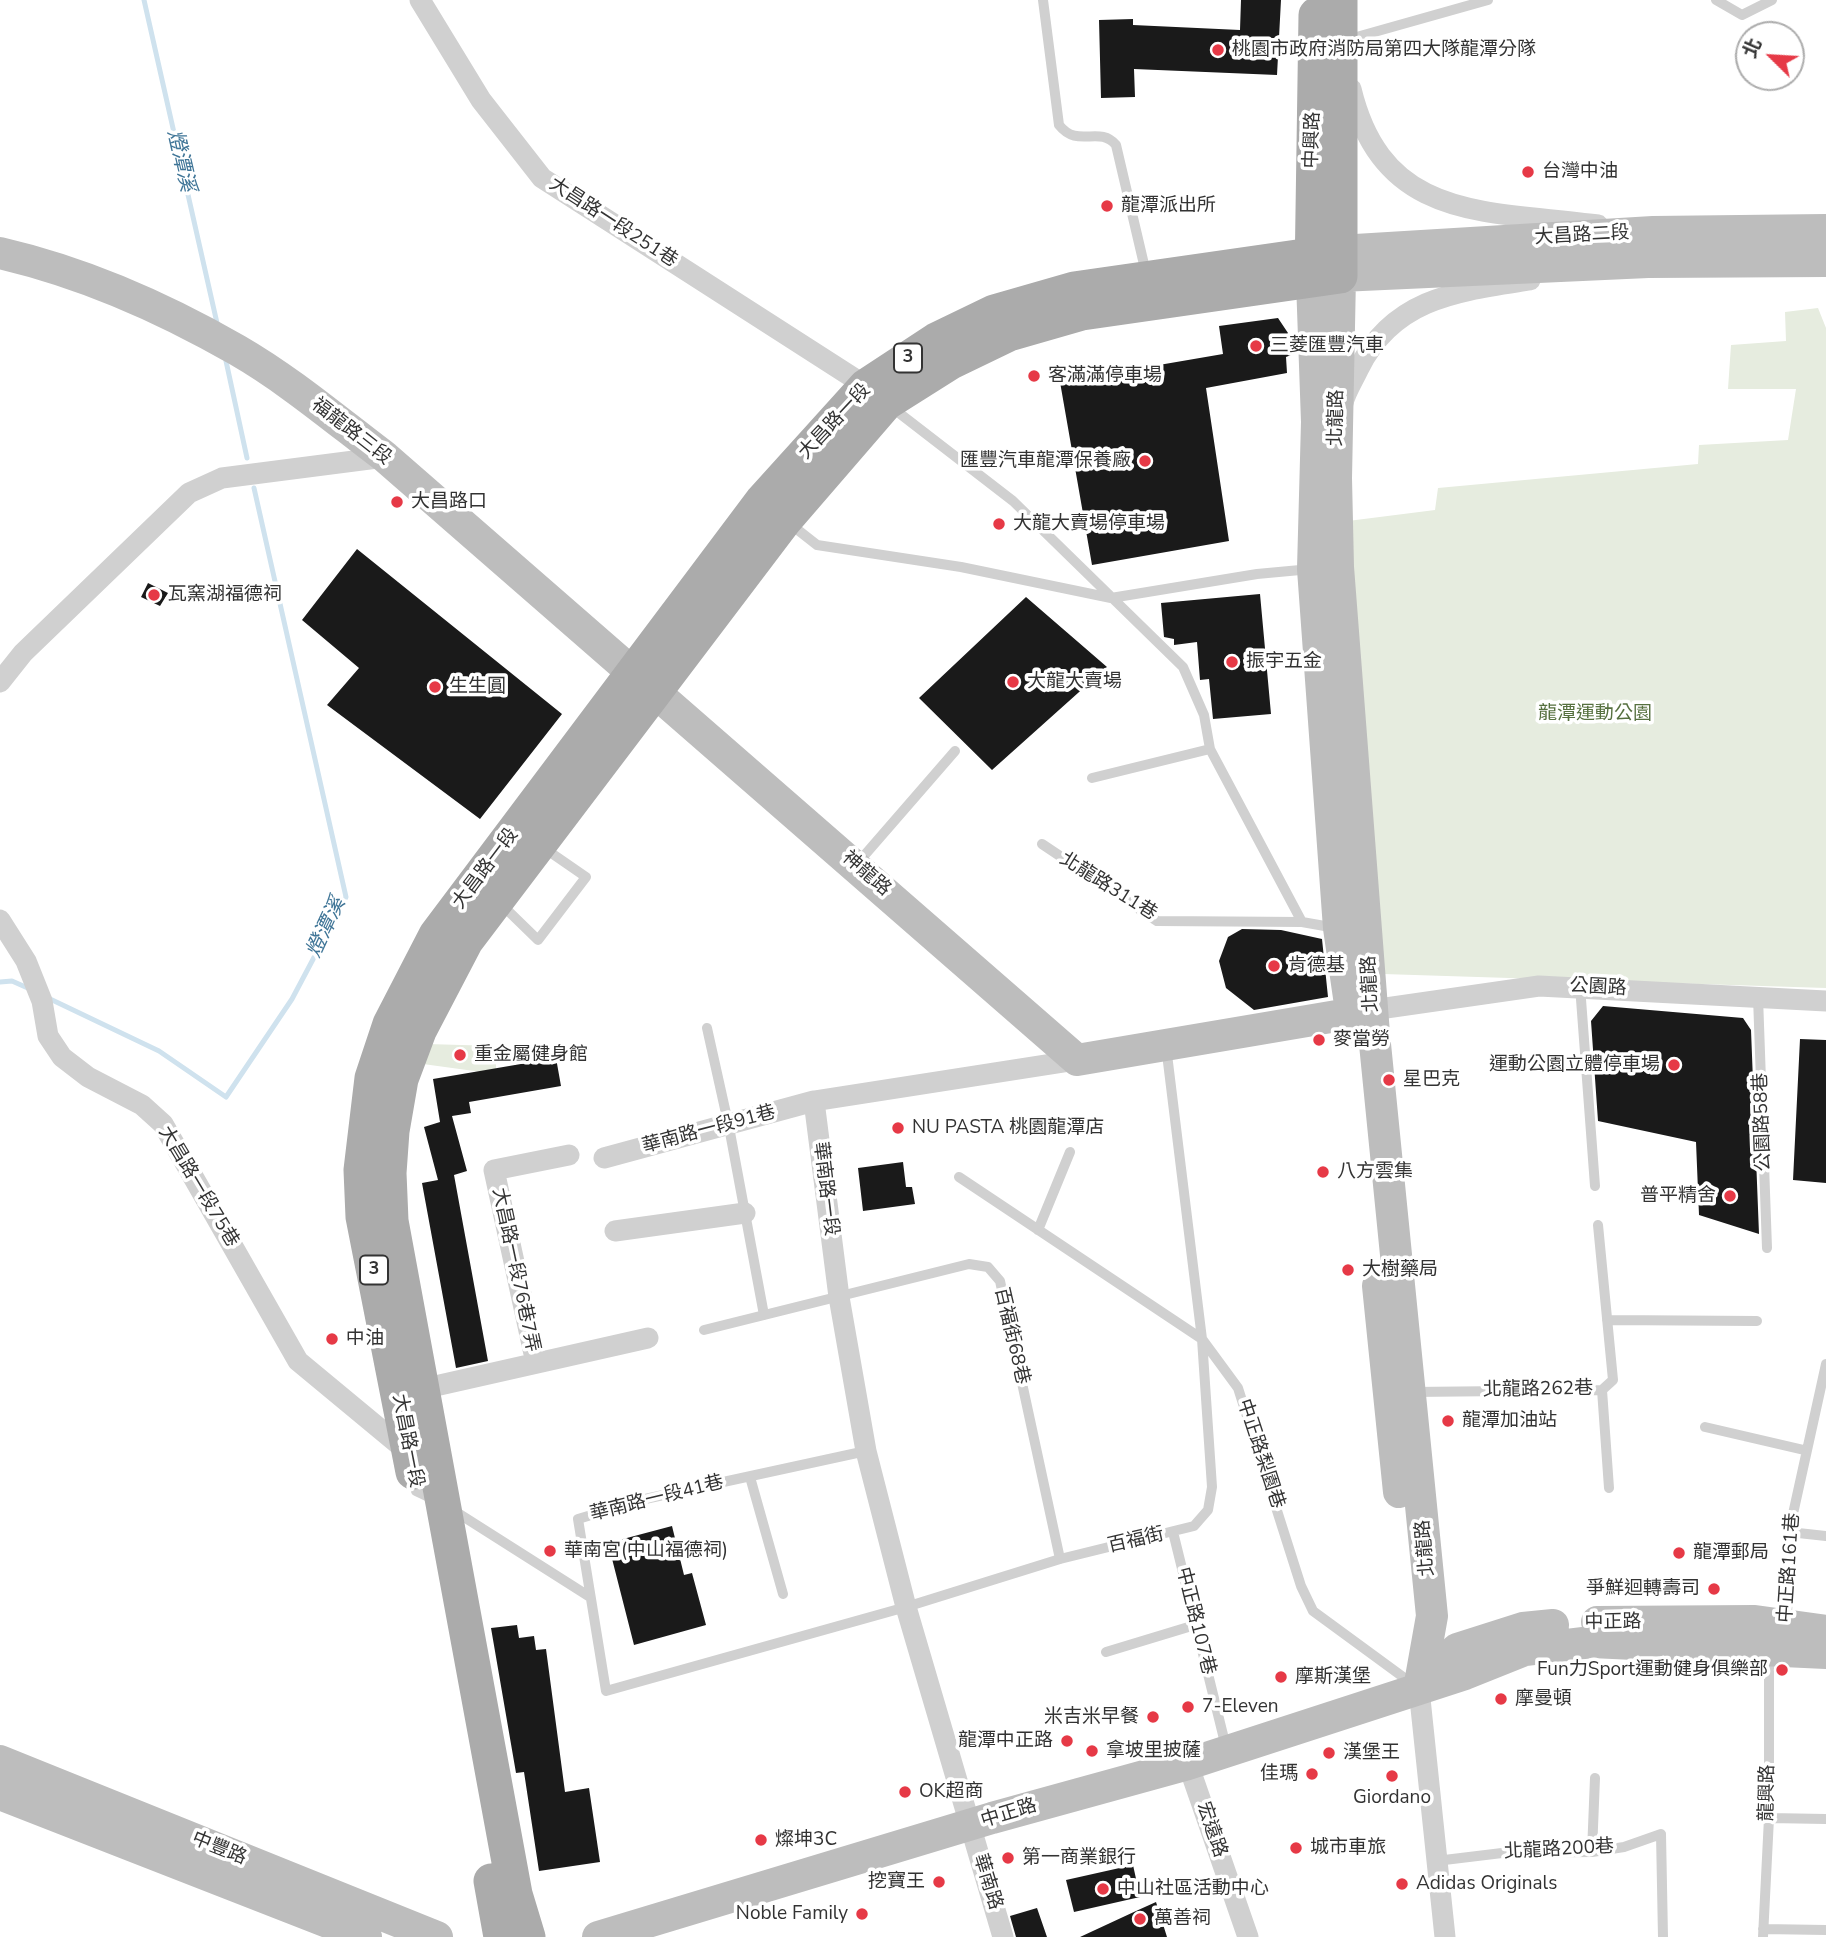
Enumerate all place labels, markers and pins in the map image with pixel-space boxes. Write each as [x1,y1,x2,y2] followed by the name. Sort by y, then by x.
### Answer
[1232,39,1536,61] place label: 桃園市政府消防局第四大隊龍潭分隊
[1210,42,1226,58] marker: 桃園市政府消防局第四大隊龍潭分隊
[1542,161,1618,183] place label: 台灣中油
[1520,164,1536,180] marker: 台灣中油
[1121,195,1216,217] place label: 龍潭派出所
[1099,198,1115,214] marker: 龍潭派出所
[1270,335,1384,357] place label: 三菱匯豐汽車
[1248,338,1264,354] marker: 三菱匯豐汽車
[1048,365,1162,387] place label: 客滿滿停車場
[1026,368,1042,384] marker: 客滿滿停車場
[960,450,1131,472] place label: 匯豐汽車龍潭保養廠
[1137,453,1153,469] marker: 匯豐汽車龍潭保養廠
[411,491,487,513] place label: 大昌路口
[389,494,405,510] marker: 大昌路口
[1013,513,1165,535] place label: 大龍大賣場停車場
[991,516,1007,532] marker: 大龍大賣場停車場
[168,584,282,606] place label: 瓦窯湖福德祠
[146,587,162,603] marker: 瓦窯湖福德祠
[1246,651,1322,673] place label: 振宇五金
[1224,654,1240,670] marker: 振宇五金
[1027,671,1122,693] place label: 大龍大賣場
[1005,674,1021,690] marker: 大龍大賣場
[449,676,506,698] place label: 生生圓
[427,679,443,695] marker: 生生圓
[1288,955,1345,977] place label: 肯德基
[1266,958,1282,974] marker: 肯德基
[1333,1029,1390,1051] place label: 麥當勞
[1311,1032,1327,1048] marker: 麥當勞
[474,1044,588,1066] place label: 重金屬健身館
[452,1047,468,1063] marker: 重金屬健身館
[1489,1054,1660,1076] place label: 運動公園立體停車場
[1666,1057,1682,1073] marker: 運動公園立體停車場
[1403,1069,1460,1091] place label: 星巴克
[1381,1072,1397,1088] marker: 星巴克
[912,1117,1104,1139] place label: NU PASTA 桃園龍潭店
[890,1120,906,1136] marker: NU PASTA 桃園龍潭店
[1337,1161,1413,1183] place label: 八方雲集
[1315,1164,1331,1180] marker: 八方雲集
[1640,1185,1716,1207] place label: 普平精舍
[1722,1188,1738,1204] marker: 普平精舍
[1362,1259,1438,1281] place label: 大樹藥局
[1340,1262,1356,1278] marker: 大樹藥局
[346,1328,384,1350] place label: 中油
[324,1331,340,1347] marker: 中油
[1462,1410,1557,1432] place label: 龍潭加油站
[1440,1413,1456,1429] marker: 龍潭加油站
[564,1540,728,1562] place label: 華南宮(中山福德祠)
[1693,1542,1769,1564] place label: 龍潭郵局
[542,1543,558,1559] marker: 華南宮(中山福德祠)
[1671,1545,1687,1561] marker: 龍潭郵局
[1586,1578,1700,1600] place label: 爭鮮迴轉壽司
[1706,1581,1722,1597] marker: 爭鮮迴轉壽司
[1537,1659,1768,1681] place label: Fun力Sport運動健身俱樂部
[1774,1662,1790,1678] marker: Fun力Sport運動健身俱樂部
[1295,1666,1371,1688] place label: 摩斯漢堡
[1273,1669,1289,1685] marker: 摩斯漢堡
[1515,1688,1572,1710] place label: 摩曼頓
[1493,1691,1509,1707] marker: 摩曼頓
[1202,1696,1279,1718] place label: 7-Eleven
[1180,1699,1196,1715] marker: 7-Eleven
[1044,1706,1139,1728] place label: 米吉米早餐
[1145,1709,1161,1725] marker: 米吉米早餐
[958,1730,1053,1752] place label: 龍潭中正路
[1059,1733,1075,1749] marker: 龍潭中正路
[1106,1740,1201,1762] place label: 拿坡里披薩
[1343,1742,1400,1764] place label: 漢堡王
[1084,1743,1100,1759] marker: 拿坡里披薩
[1321,1745,1337,1761] marker: 漢堡王
[1260,1763,1298,1785] place label: 佳瑪
[1304,1766,1320,1782] marker: 佳瑪
[1384,1768,1400,1784] marker: Giordano
[919,1781,983,1803] place label: OK超商
[897,1784,913,1800] marker: OK超商
[1353,1787,1431,1809] place label: Giordano
[775,1829,837,1851] place label: 燦坤3C
[753,1832,769,1848] marker: 燦坤3C
[1310,1837,1386,1859] place label: 城市車旅
[1288,1840,1304,1856] marker: 城市車旅
[1022,1847,1136,1869] place label: 第一商業銀行
[1000,1850,1016,1866] marker: 第一商業銀行
[868,1871,925,1893] place label: 挖寶王
[1416,1873,1557,1895] place label: Adidas Originals
[931,1874,947,1890] marker: 挖寶王
[1394,1876,1410,1892] marker: Adidas Originals
[1117,1878,1269,1900] place label: 中山社區活動中心
[1095,1881,1111,1897] marker: 中山社區活動中心
[736,1903,848,1925] place label: Noble Family
[854,1906,870,1922] marker: Noble Family
[1154,1908,1211,1930] place label: 萬善祠
[1132,1911,1148,1927] marker: 萬善祠

